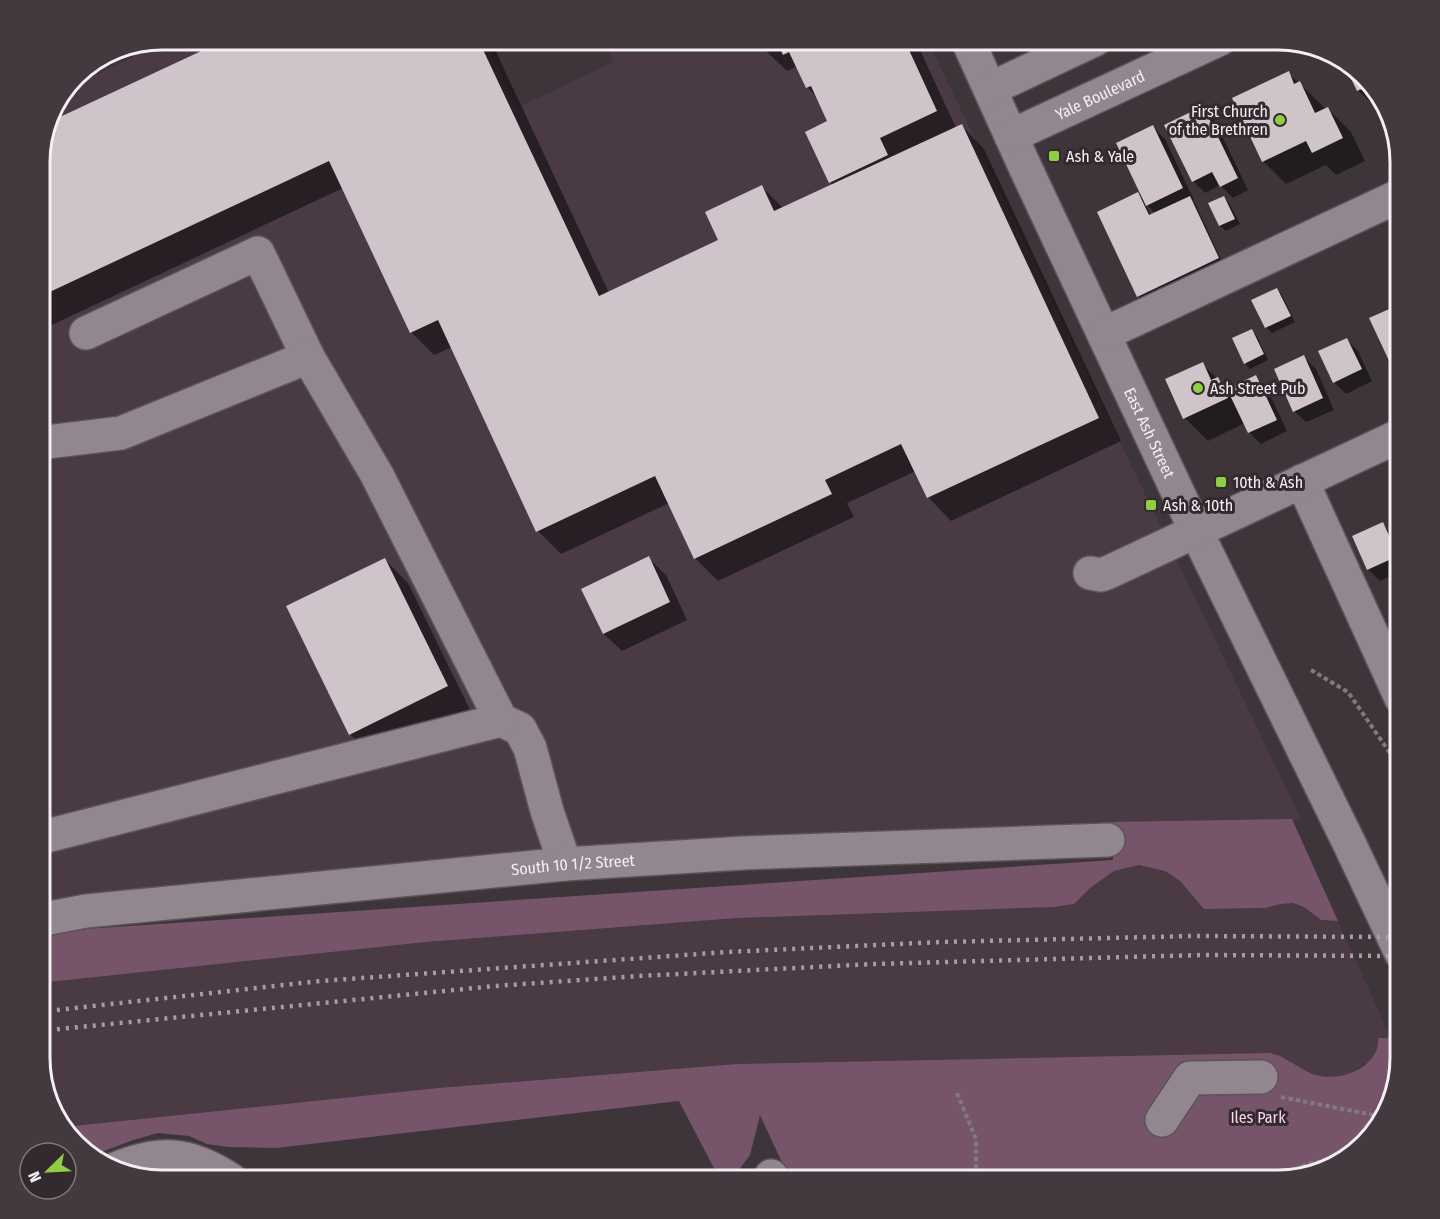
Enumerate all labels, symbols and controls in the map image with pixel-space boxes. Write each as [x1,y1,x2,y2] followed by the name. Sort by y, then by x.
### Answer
[1052,66,1148,124] street label: Yale Boulevard
[1169,102,1268,139] place label: First Church of the Brethren
[1273,113,1287,127] marker: First Church of the Brethren
[1066,147,1134,166] place label: Ash & Yale
[1047,149,1061,163] marker: Ash & Yale
[1210,379,1305,398] place label: Ash Street Pub
[1191,381,1205,395] marker: Ash Street Pub
[1120,384,1179,482] street label: East Ash Street
[1233,473,1303,492] place label: 10th & Ash
[1214,475,1228,489] marker: 10th & Ash
[1163,496,1233,515] place label: Ash & 10th
[1144,498,1158,512] marker: Ash & 10th
[510,850,636,879] street label: South 10 1/2 Street
[1230,1108,1286,1127] park label: Iles Park
[18,1141,78,1201] north arrow
[24,1169,45,1185] text: N

